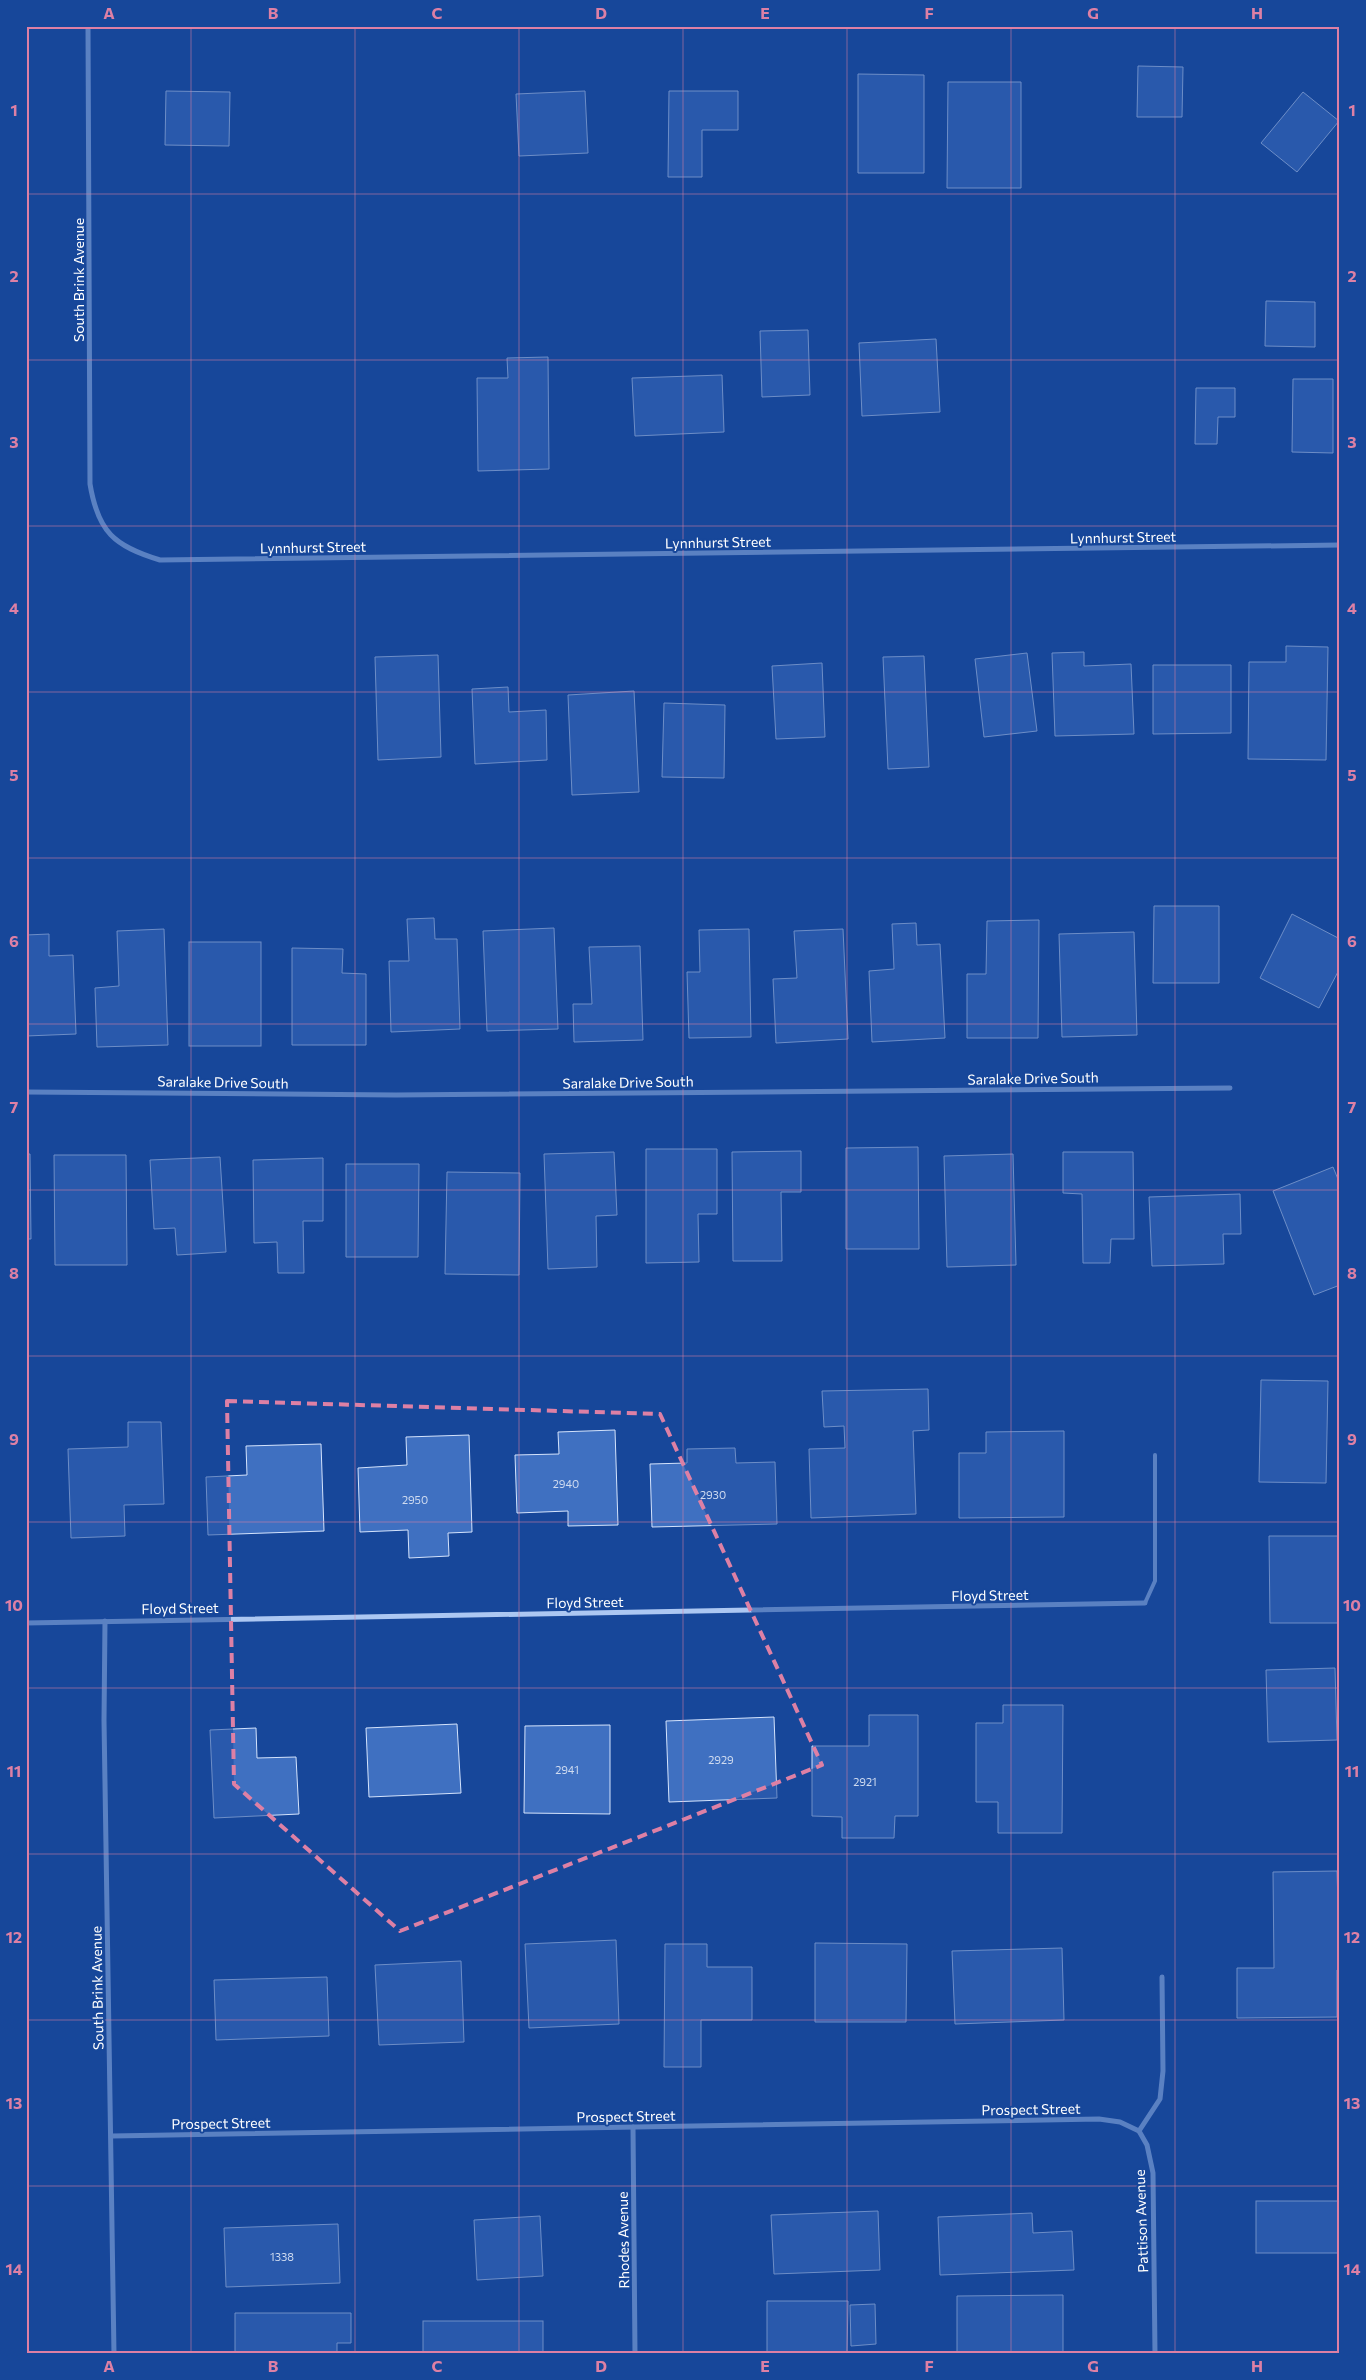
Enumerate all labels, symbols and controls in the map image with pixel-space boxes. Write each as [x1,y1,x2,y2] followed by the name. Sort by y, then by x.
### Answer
[103,3,115,22] text: A
[268,3,279,22] text: B
[432,3,443,22] text: C
[595,3,607,22] text: D
[760,3,770,22] text: E
[924,3,934,22] text: F
[1087,3,1099,22] text: G
[1251,3,1263,22] text: H
[10,100,18,119] text: 1
[1348,100,1356,119] text: 1
[70,218,87,342] street label: South Brink Avenue
[9,266,19,285] text: 2
[1347,266,1357,285] text: 2
[9,432,19,451] text: 3
[1347,432,1357,451] text: 3
[1070,528,1177,546] street label: Lynnhurst Street
[665,533,772,551] street label: Lynnhurst Street
[260,538,367,556] street label: Lynnhurst Street
[9,598,19,617] text: 4
[1347,598,1357,617] text: 4
[9,765,19,784] text: 5
[1347,765,1357,784] text: 5
[9,931,19,950] text: 6
[1347,931,1357,950] text: 6
[967,1068,1099,1088] street label: Saralake Drive South
[157,1072,289,1092] street label: Saralake Drive South
[562,1072,694,1092] street label: Saralake Drive South
[10,1097,19,1116] text: 7
[1348,1097,1357,1116] text: 7
[9,1263,19,1282] text: 8
[1347,1263,1357,1282] text: 8
[9,1429,19,1448] text: 9
[1347,1429,1357,1448] text: 9
[553,1477,579,1490] house number: 2940
[700,1488,726,1501] house number: 2930
[402,1493,428,1506] house number: 2950
[951,1586,1029,1604] street label: Floyd Street
[546,1593,624,1611] street label: Floyd Street
[5,1595,23,1614] text: 10
[1343,1595,1361,1614] text: 10
[141,1599,219,1617] street label: Floyd Street
[708,1753,734,1766] house number: 2929
[7,1761,21,1780] text: 11
[1345,1761,1359,1780] text: 11
[555,1763,579,1776] house number: 2941
[853,1775,877,1788] house number: 2921
[87,1926,107,2050] street label: South Brink Avenue
[6,1927,22,1946] text: 12
[1344,1927,1360,1946] text: 12
[6,2093,22,2112] text: 13
[1344,2093,1360,2112] text: 13
[981,2100,1081,2118] street label: Prospect Street
[576,2107,676,2125] street label: Prospect Street
[171,2114,271,2132] street label: Prospect Street
[1131,2169,1151,2273] street label: Pattison Avenue
[614,2191,632,2289] street label: Rhodes Avenue
[270,2250,294,2263] house number: 1338
[5,2259,23,2278] text: 14
[1343,2259,1361,2278] text: 14
[103,2356,115,2375] text: A
[268,2356,279,2375] text: B
[432,2356,443,2375] text: C
[595,2356,607,2375] text: D
[760,2356,770,2375] text: E
[924,2356,934,2375] text: F
[1087,2356,1099,2375] text: G
[1251,2356,1263,2375] text: H

